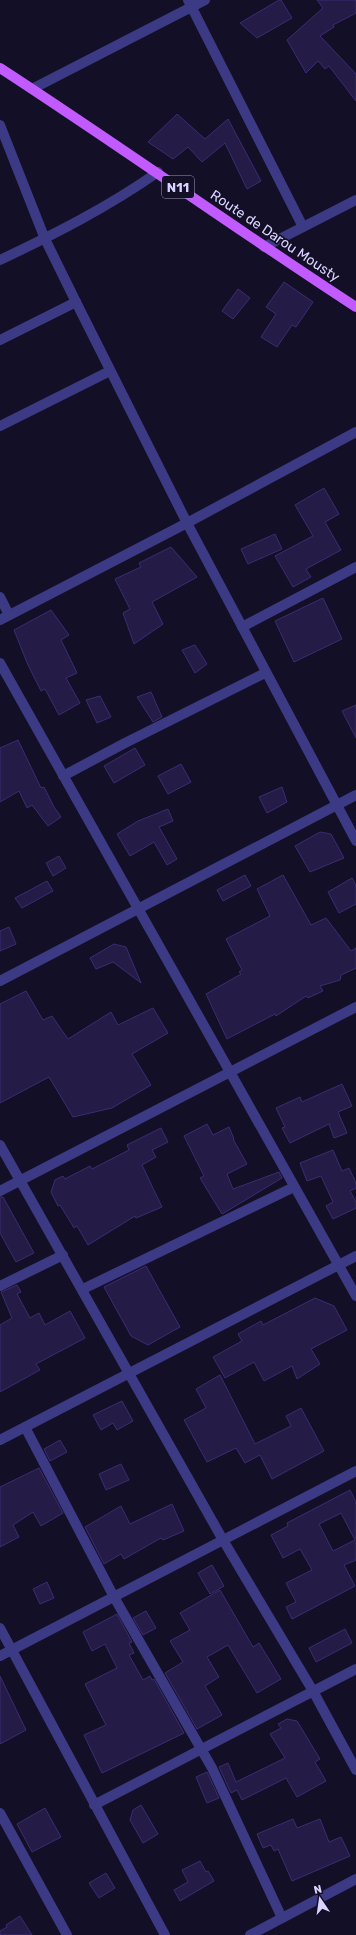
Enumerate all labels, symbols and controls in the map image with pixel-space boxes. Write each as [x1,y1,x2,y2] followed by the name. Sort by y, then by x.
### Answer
[162,176,194,198] road number: N11
[207,186,343,286] street label: Route de Darou Mousty
[300,1879,340,1919] north arrow
[313,1883,323,1897] text: N

